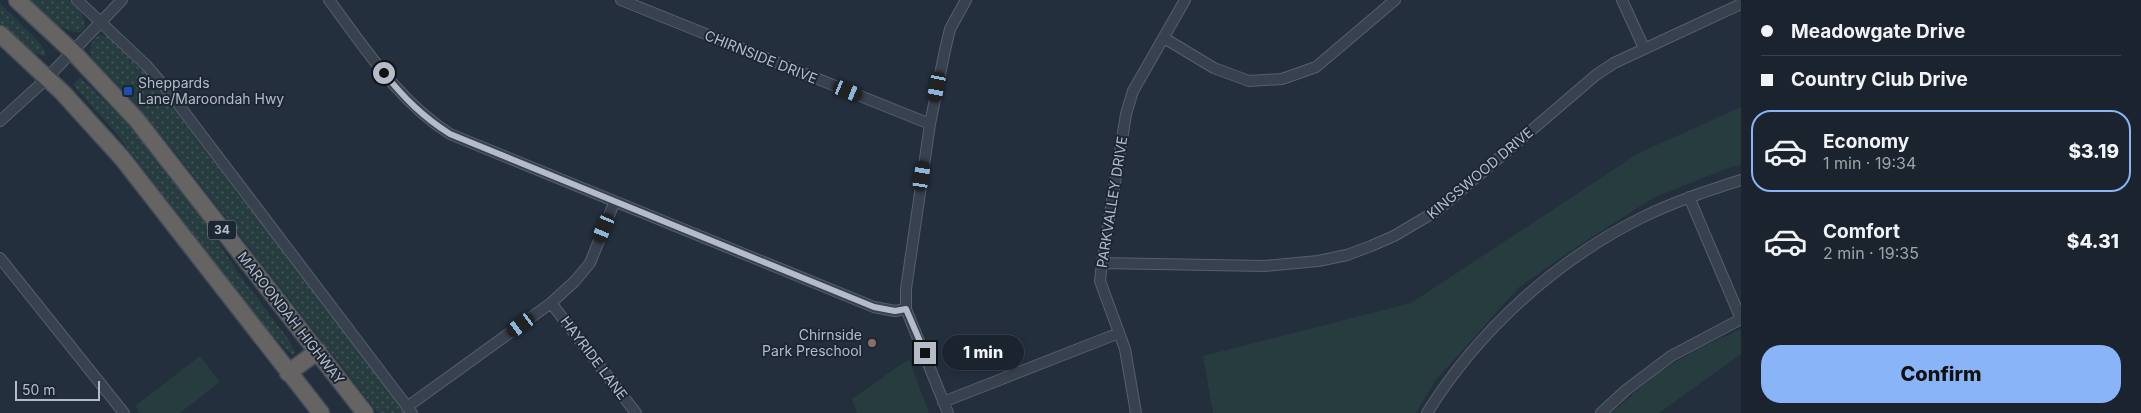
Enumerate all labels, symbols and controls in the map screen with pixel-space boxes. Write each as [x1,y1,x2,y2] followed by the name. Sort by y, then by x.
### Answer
[1791,20,1965,43] text: Meadowgate Drive
[702,26,820,87] street label: CHIRNSIDE DRIVE
[373,62,395,84] route start
[1791,68,1968,91] text: Country Club Drive
[926,71,947,103] car
[138,74,284,107] place label: Sheppards Lane/Maroondah Hwy
[831,78,864,104] car
[122,85,134,97] marker: Sheppards Lane/Maroondah Hwy
[1423,123,1536,222] street label: KINGSWOOD DRIVE
[1763,129,1808,174] icon: car
[1823,130,1909,153] text: Economy
[1093,135,1130,269] street label: PARKVALLEY DRIVE
[2068,140,2119,163] text: $3.19
[1823,153,1916,173] text: 1 min · 19:34
[912,160,931,192] car
[591,211,616,245] car
[1763,219,1808,264] icon: car
[208,220,236,240] road number: 34
[1823,220,1900,243] text: Comfort
[2067,230,2119,253] text: $4.31
[1823,243,1919,263] text: 2 min · 19:35
[235,248,349,388] street label: MAROONDAH HIGHWAY
[504,310,537,340] car
[557,313,631,403] street label: HAYRIDE LANE
[762,326,862,359] place label: Chirnside Park Preschool
[942,336,1025,370] callout: 1 min
[866,337,878,349] marker: Chirnside Park Preschool
[914,342,936,364] route end
[963,342,1003,362] text: 1 min
[1761,345,2121,403] button: Confirm
[15,378,100,401] scale bar
[22,381,56,398] text: 50 m

